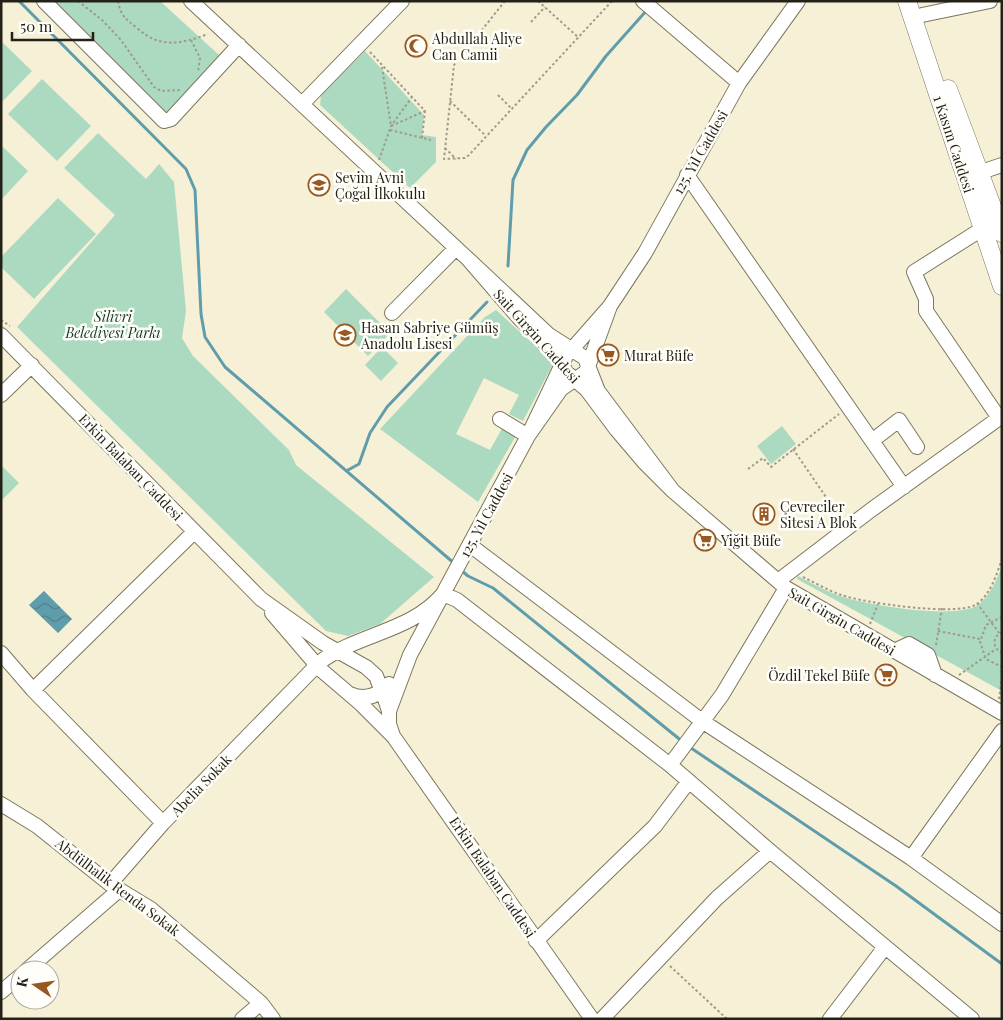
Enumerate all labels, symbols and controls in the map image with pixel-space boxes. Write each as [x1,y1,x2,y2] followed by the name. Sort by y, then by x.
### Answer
[12,10,94,42] scale bar
[20,16,53,36] text: 50 m
[431,29,522,64] place label: Abdullah Aliye Can Camii
[404,34,428,58] mosque icon: Abdullah Aliye Can Camii
[929,93,979,195] street label: 1 Kasım Caddesi
[668,107,732,197] street label: 125. Yıl Caddesi
[335,168,426,203] place label: Sevim Avni Çoğal İlkokulu
[307,173,331,197] school or university icon: Sevim Avni Çoğal İlkokulu
[490,285,584,387] street label: Sait Girgin Caddesi
[64,307,161,342] park label: Silivri Belediyesi Parkı
[360,318,499,353] place label: Hasan Sabriye Gümüş Anadolu Lisesi
[333,323,357,347] school or university icon: Hasan Sabriye Gümüş Anadolu Lisesi
[596,343,620,367] supermarket icon: Murat Büfe
[624,346,694,365] place label: Murat Büfe
[75,409,187,525] street label: Erkin Balaban Caddesi
[455,469,517,561] street label: 125. Yıl Caddesi
[780,497,857,532] place label: Çevreciler Sitesi A Blok
[752,502,776,526] building icon: Çevreciler Sitesi A Blok
[693,528,717,552] supermarket icon: Yiğit Büfe
[720,531,781,550] place label: Yiğit Büfe
[785,583,899,659] street label: Sait Girgin Caddesi
[874,663,898,687] supermarket icon: Özdil Tekel Büfe
[768,666,870,685] place label: Özdil Tekel Büfe
[166,750,236,821] street label: Abelia Sokak
[445,813,541,941] street label: Erkin Balaban Caddesi
[51,833,184,940] street label: Abdülhalik Renda Sokak
[10,960,60,1010] north arrow
[11,974,32,989] text: K

